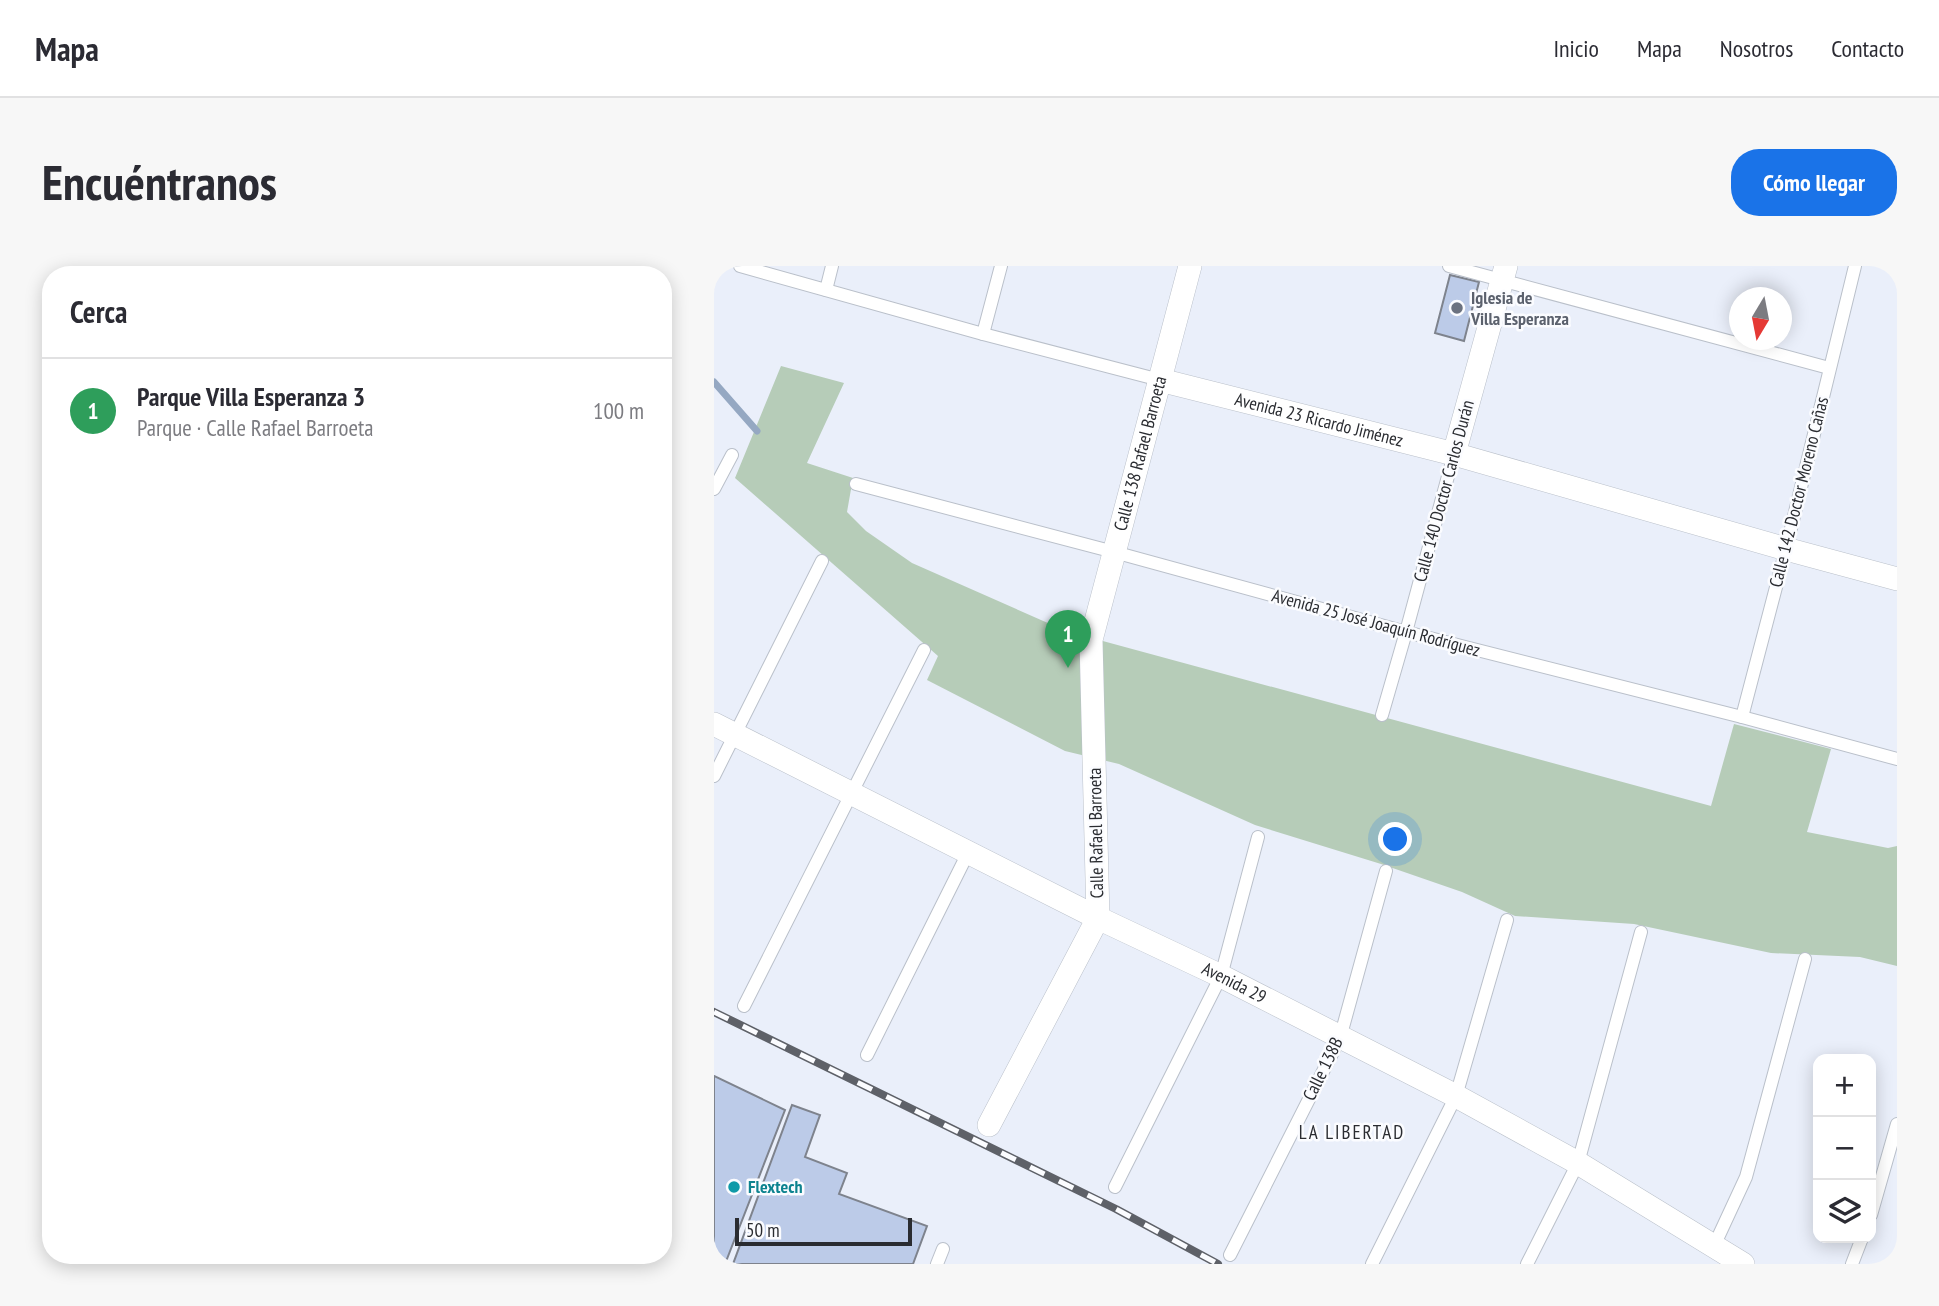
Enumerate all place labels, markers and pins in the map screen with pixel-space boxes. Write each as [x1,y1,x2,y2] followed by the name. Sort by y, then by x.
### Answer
[1470,286,1569,330] place label: Iglesia de Villa Esperanza
[1449,300,1465,316] marker: Iglesia de Villa Esperanza
[1045,610,1091,668] pin: 1
[748,1175,803,1198] place label: Flextech
[726,1179,742,1195] marker: Flextech

